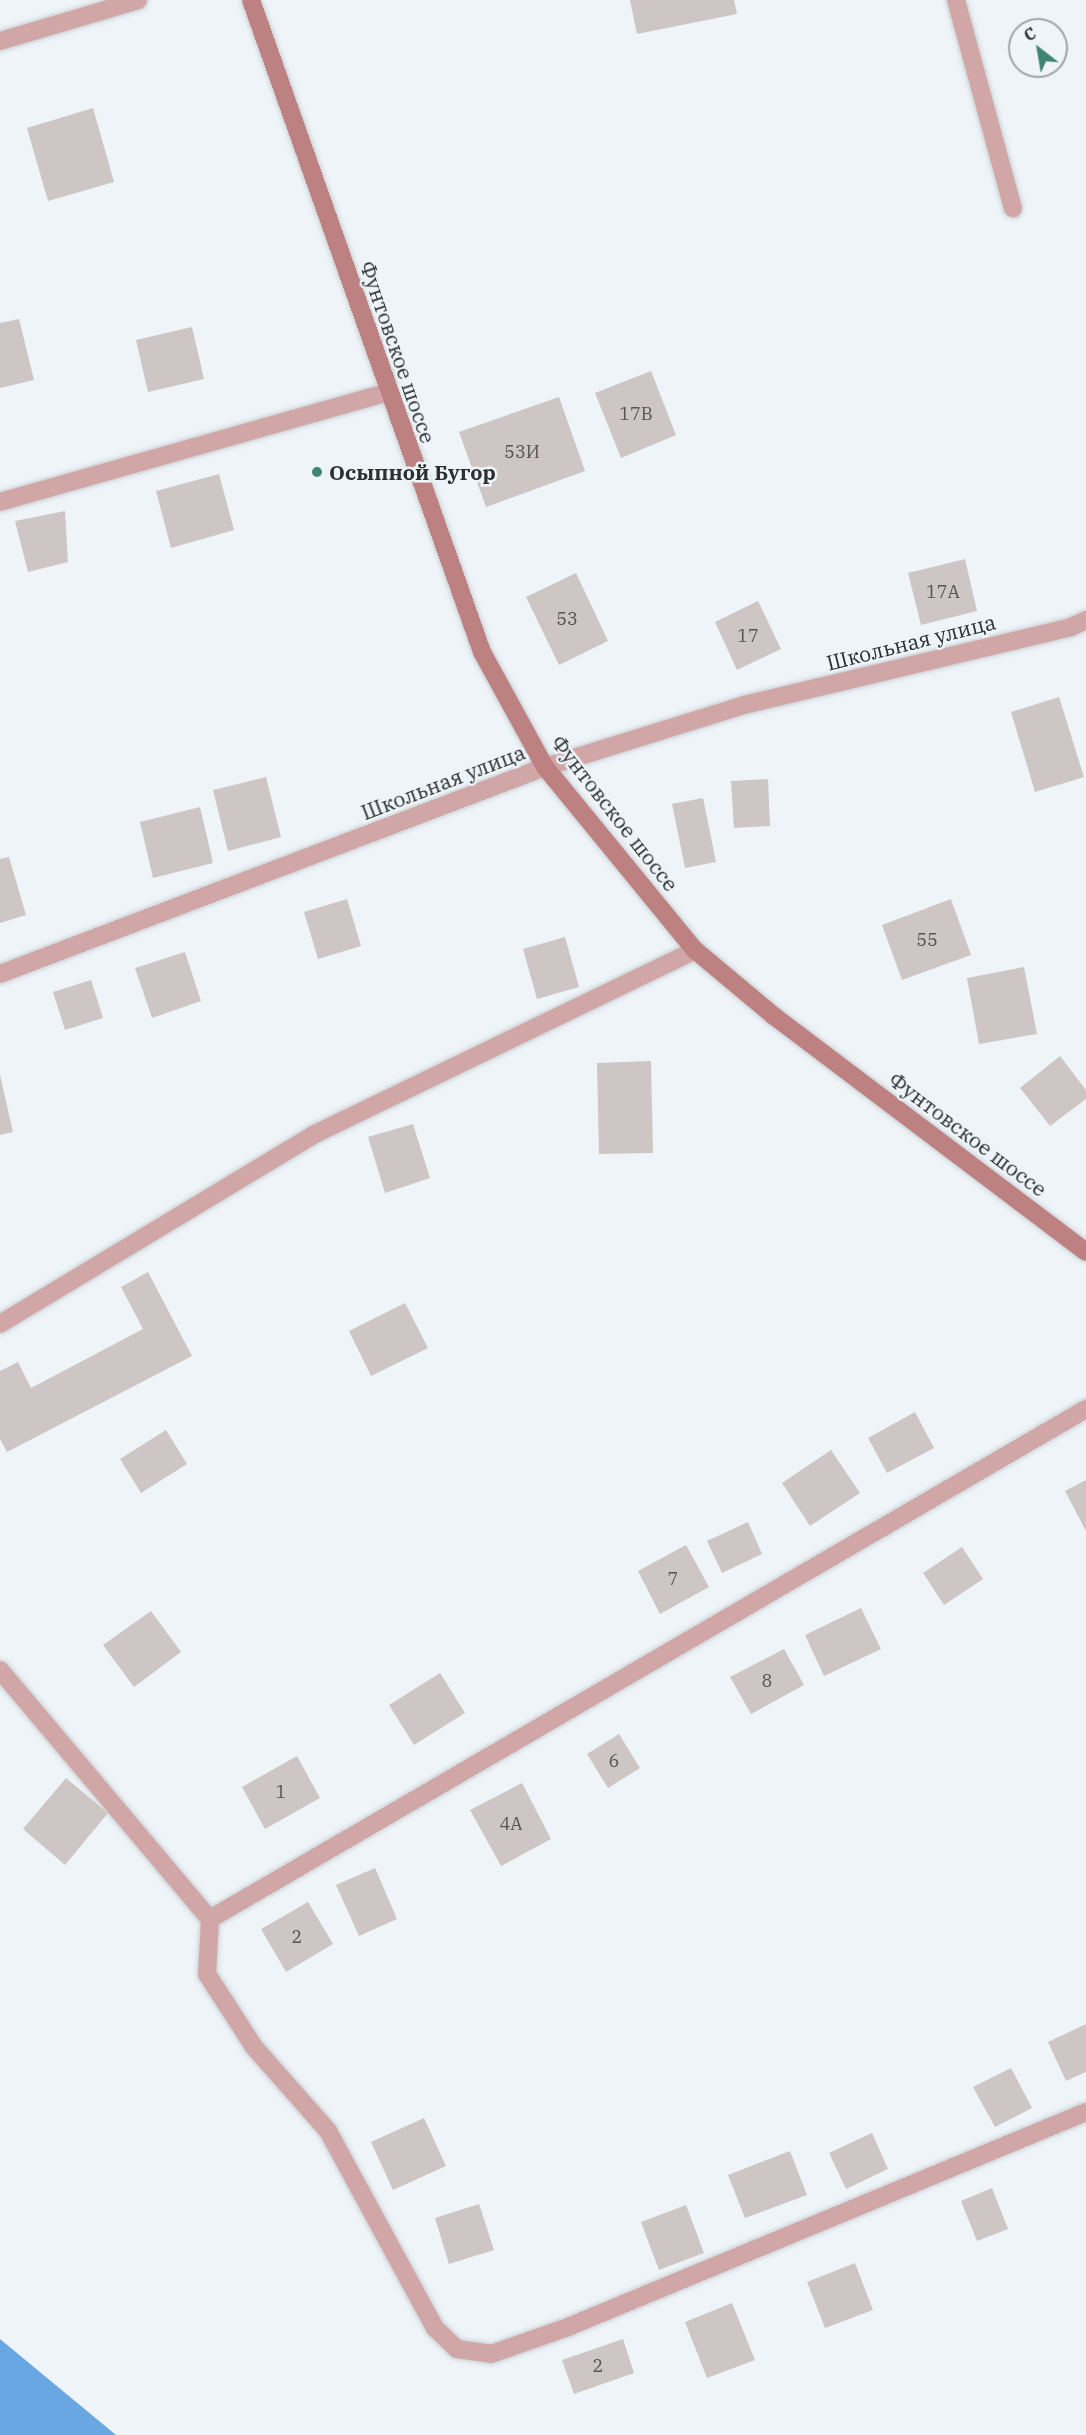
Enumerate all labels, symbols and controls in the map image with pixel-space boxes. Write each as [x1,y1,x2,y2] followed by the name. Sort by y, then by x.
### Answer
[1008,18,1068,78] north arrow
[1020,23,1039,46] text: С
[355,258,441,446] street label: Фунтовское шоссе
[619,403,653,425] house number: 17В
[504,441,540,463] house number: 53И
[329,459,496,485] place label: Осыпной Бугор
[310,465,324,479] marker: Осыпной Бугор
[926,581,960,603] house number: 17А
[556,608,578,630] house number: 53
[824,609,998,675] street label: Школьная улица
[737,625,759,647] house number: 17
[546,730,684,896] street label: Фунтовское шоссе
[357,739,529,825] street label: Школьная улица
[916,929,938,951] house number: 55
[884,1066,1052,1202] street label: Фунтовское шоссе
[668,1568,678,1590] house number: 7
[762,1670,772,1692] house number: 8
[609,1750,619,1772] house number: 6
[276,1781,286,1803] house number: 1
[499,1813,523,1835] house number: 4А
[292,1926,302,1948] house number: 2
[593,2355,603,2377] house number: 2

